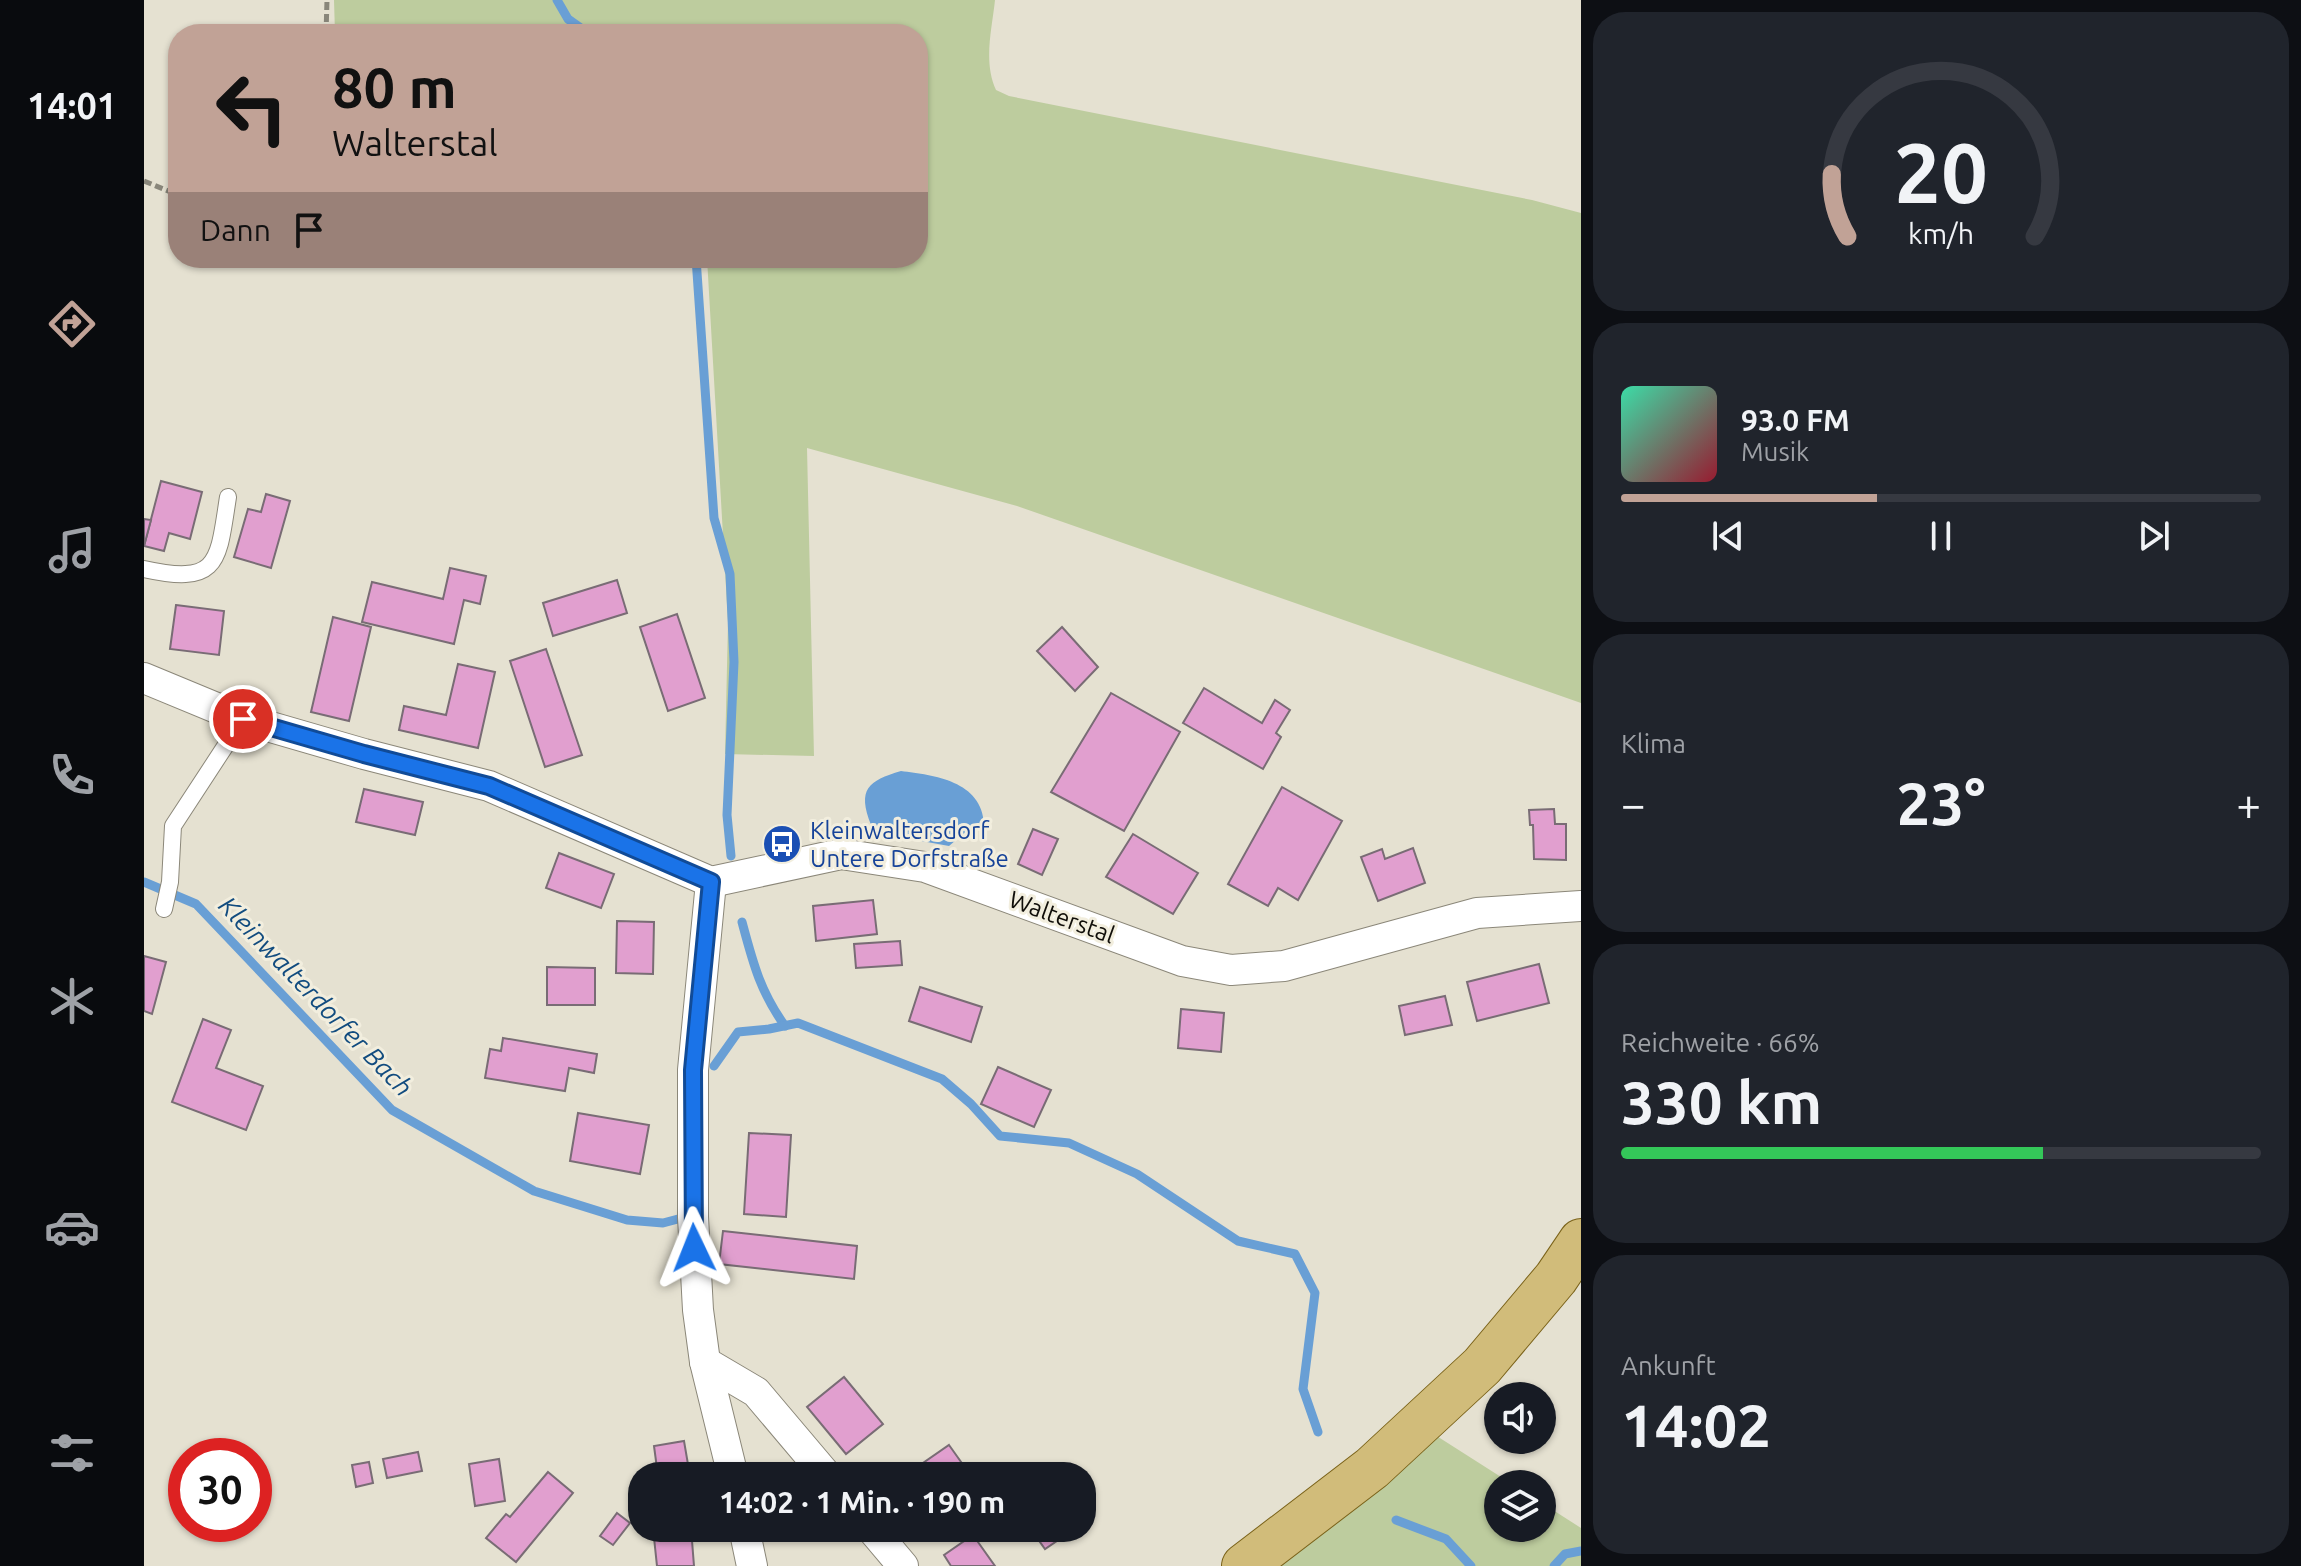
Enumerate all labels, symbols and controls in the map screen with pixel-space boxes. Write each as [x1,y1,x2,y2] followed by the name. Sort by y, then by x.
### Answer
[200,56,304,160] icon: left
[332,56,457,119] text: 80 m
[27,85,117,126] text: 14:01
[332,122,498,163] text: Walterstal
[1894,125,1988,219] text: 20
[287,208,331,252] icon: arrive
[200,213,271,247] text: Dann
[1908,218,1974,250] text: km/h
[44,296,100,352] icon: directions
[1741,403,1850,437] text: 93.0 FM
[1741,437,1809,466] text: Musik
[1706,514,1750,558] icon: previous
[1919,514,1963,558] icon: pause
[2132,514,2176,558] icon: next
[44,522,100,578] icon: music
[209,685,277,753] pin
[221,697,265,741] icon: arrive
[1621,729,1686,758] text: Klima
[44,747,100,803] icon: phone
[1897,769,1985,836] text: 23°
[1621,779,1646,828] text: −
[2236,779,2261,828] text: +
[810,817,1009,872] place label: Kleinwaltersdorf Untere Dorfstraße
[761,823,803,865] bus stop icon: Kleinwaltersdorf Untere Dorfstraße
[1005,885,1119,949] street label: Walterstal
[213,890,419,1102] water label: Kleinwalterdorfer Bach
[44,973,100,1029] icon: climate
[1621,1028,1820,1057] text: Reichweite · 66%
[1621,1068,1822,1135] text: 330 km
[44,1199,100,1255] icon: car
[652,1206,736,1290] position arrow
[1621,1351,1716,1380] text: Ankunft
[1484,1382,1556,1542] map controls
[1484,1382,1556,1454] button: sound
[1621,1391,1771,1458] text: 14:02
[44,1425,100,1481] icon: filters
[168,1438,272,1542] speed limit sign: 30
[1484,1470,1556,1542] button: layers
[719,1485,1005,1519] text: 14:02 · 1 Min. · 190 m

